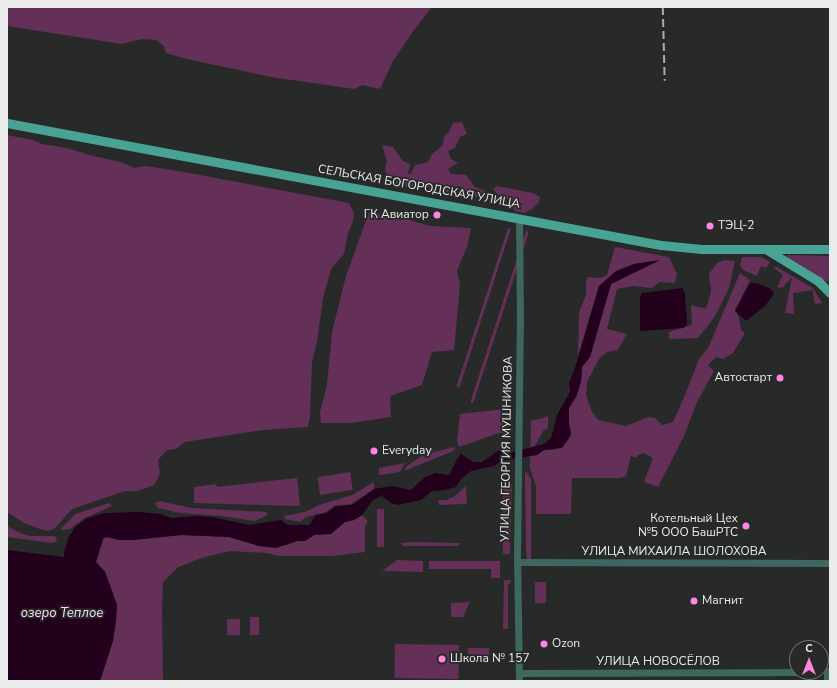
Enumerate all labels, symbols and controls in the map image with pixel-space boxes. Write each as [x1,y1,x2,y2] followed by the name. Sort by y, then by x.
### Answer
[317,162,521,212] street label: СЕЛЬСКАЯ БОГОРОДСКАЯ УЛИЦА
[364,208,429,222] place label: ГК Авиатор
[432,210,442,220] marker: ГК Авиатор
[718,219,754,233] place label: ТЭЦ-2
[705,221,715,231] marker: ТЭЦ-2
[498,356,516,542] street label: УЛИЦА ГЕОРГИЯ МУШНИКОВА
[715,371,772,385] place label: Автостарт
[775,373,785,383] marker: Автостарт
[382,444,432,458] place label: Everyday
[369,446,379,456] marker: Everyday
[638,512,738,540] place label: Котельный Цех №5 ООО БашРТС
[741,521,751,531] marker: Котельный Цех №5 ООО БашРТС
[582,545,766,559] street label: УЛИЦА МИХАИЛА ШОЛОХОВА
[702,594,743,608] place label: Магнит
[689,596,699,606] marker: Магнит
[21,605,103,621] water label: озеро Теплое
[552,637,580,651] place label: Ozon
[539,639,549,649] marker: Ozon
[789,640,829,680] north arrow
[805,641,813,656] text: С
[450,652,530,666] place label: Школа № 157
[437,654,447,664] marker: Школа № 157
[596,655,720,669] street label: УЛИЦА НОВОСЁЛОВ

